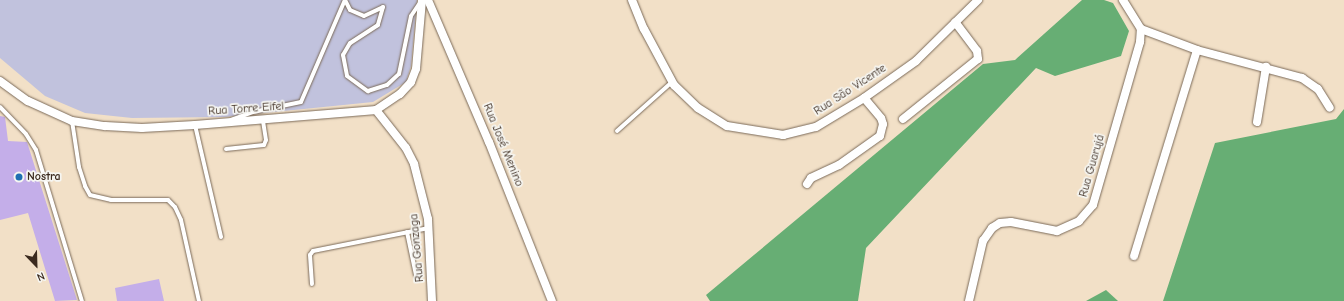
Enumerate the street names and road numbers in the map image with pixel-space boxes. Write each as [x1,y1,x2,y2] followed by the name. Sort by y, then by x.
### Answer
[811,61,889,119] street label: Rua São Vicente
[208,99,284,119] street label: Rua Torre Eifel
[480,101,526,189] street label: Rua José Menino
[1076,133,1108,199] street label: Rua Guarujá
[407,213,427,283] street label: Rua Gonzaga

